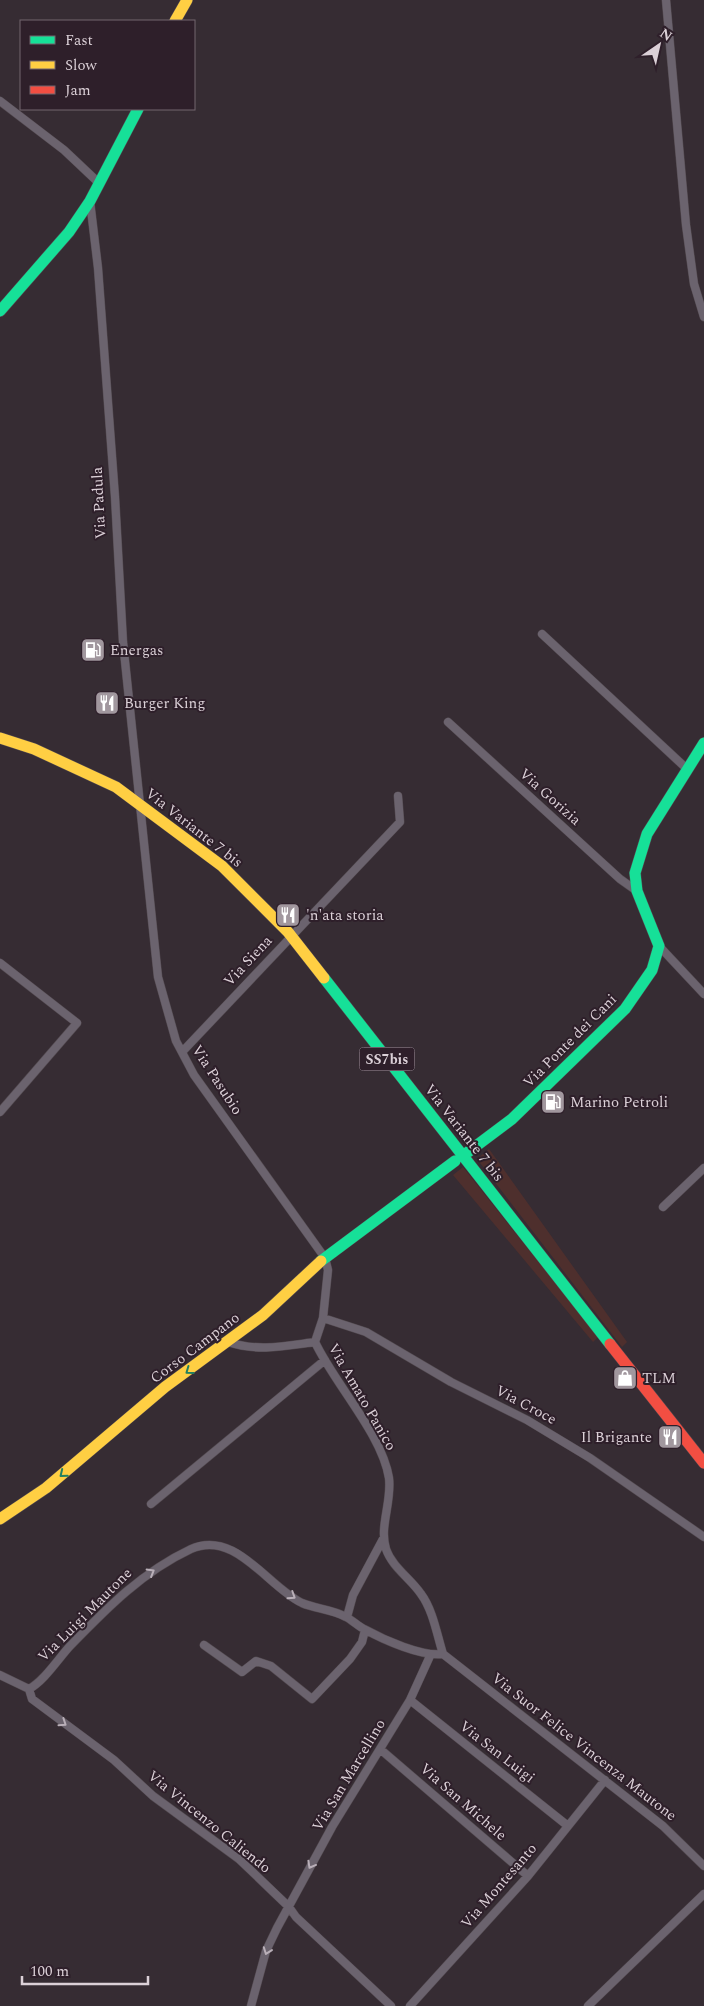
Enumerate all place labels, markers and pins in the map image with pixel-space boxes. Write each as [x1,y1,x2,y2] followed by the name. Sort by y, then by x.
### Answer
[80,637,106,663] fuel station icon: Energas
[110,639,164,662] place label: Energas
[94,690,120,716] restaurant icon: Burger King
[124,692,205,715] place label: Burger King
[275,902,301,928] restaurant icon: 'n'ata storia
[306,904,384,927] place label: 'n'ata storia
[540,1089,566,1115] fuel station icon: Marino Petroli
[570,1091,668,1114] place label: Marino Petroli
[612,1365,638,1391] shop icon: TLM
[642,1367,676,1390] place label: TLM
[657,1424,683,1450] restaurant icon: Il Brigante
[581,1426,652,1449] place label: Il Brigante

